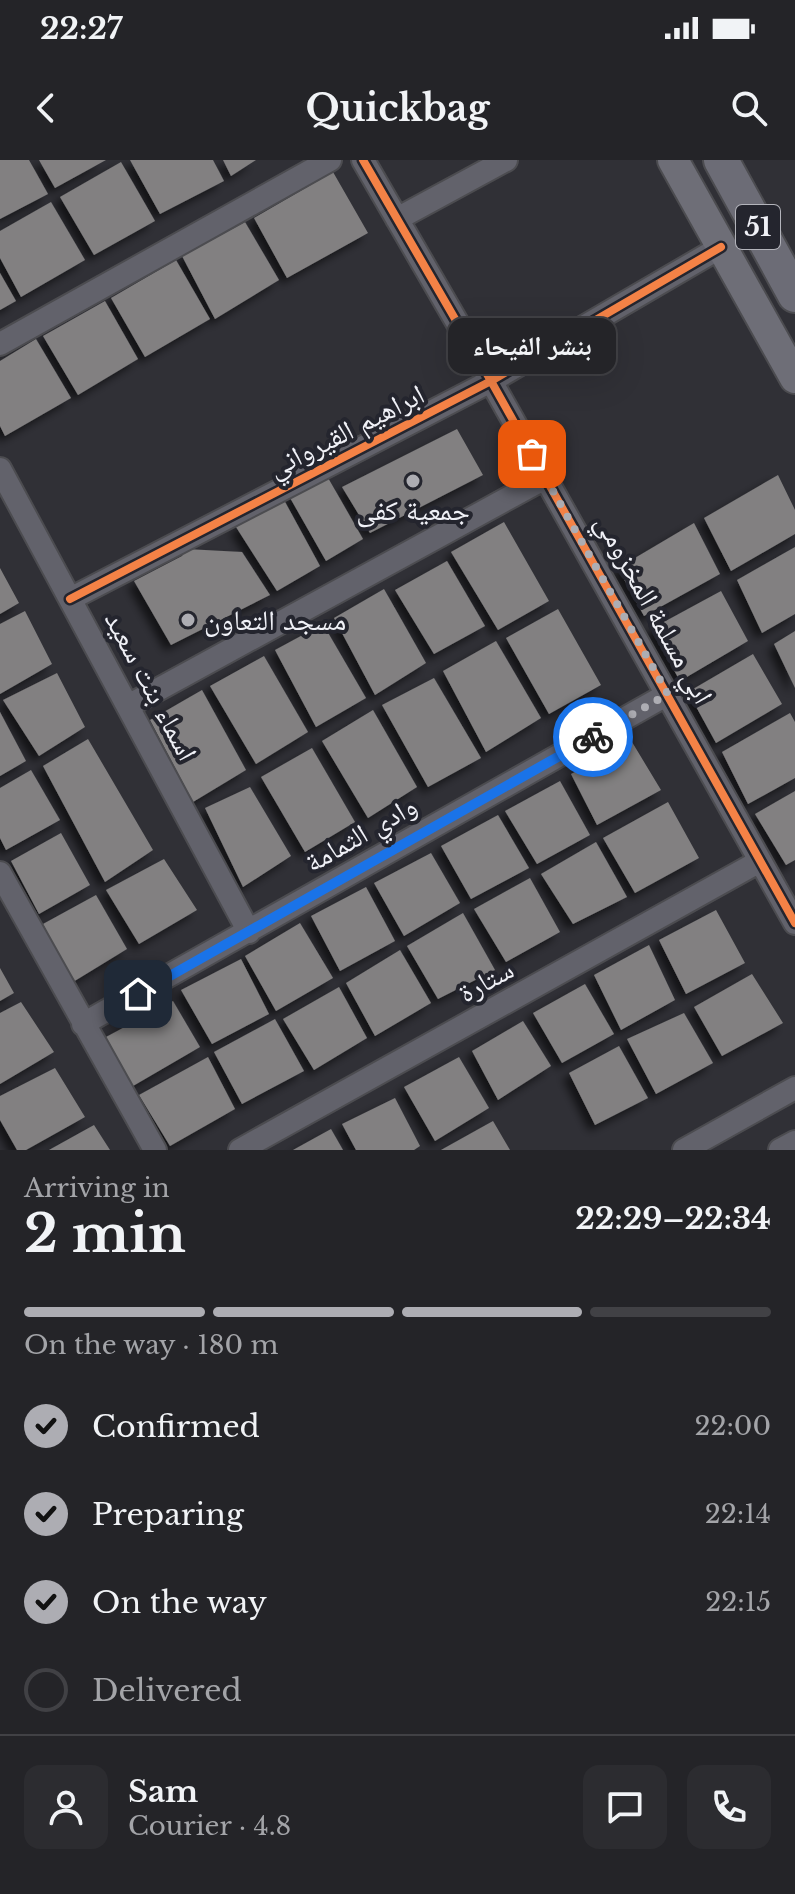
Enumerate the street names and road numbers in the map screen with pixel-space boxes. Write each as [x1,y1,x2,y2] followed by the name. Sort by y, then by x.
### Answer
[736,205,780,249] road number: 51
[262,377,432,490] street label: ابراهيم القيرواني
[583,508,721,712] street label: ابي مسلمة المخزومي
[97,605,205,767] street label: اسماء بنت سعيد
[299,788,426,884] street label: وادي الثمامة
[452,952,520,1010] street label: ستارة

